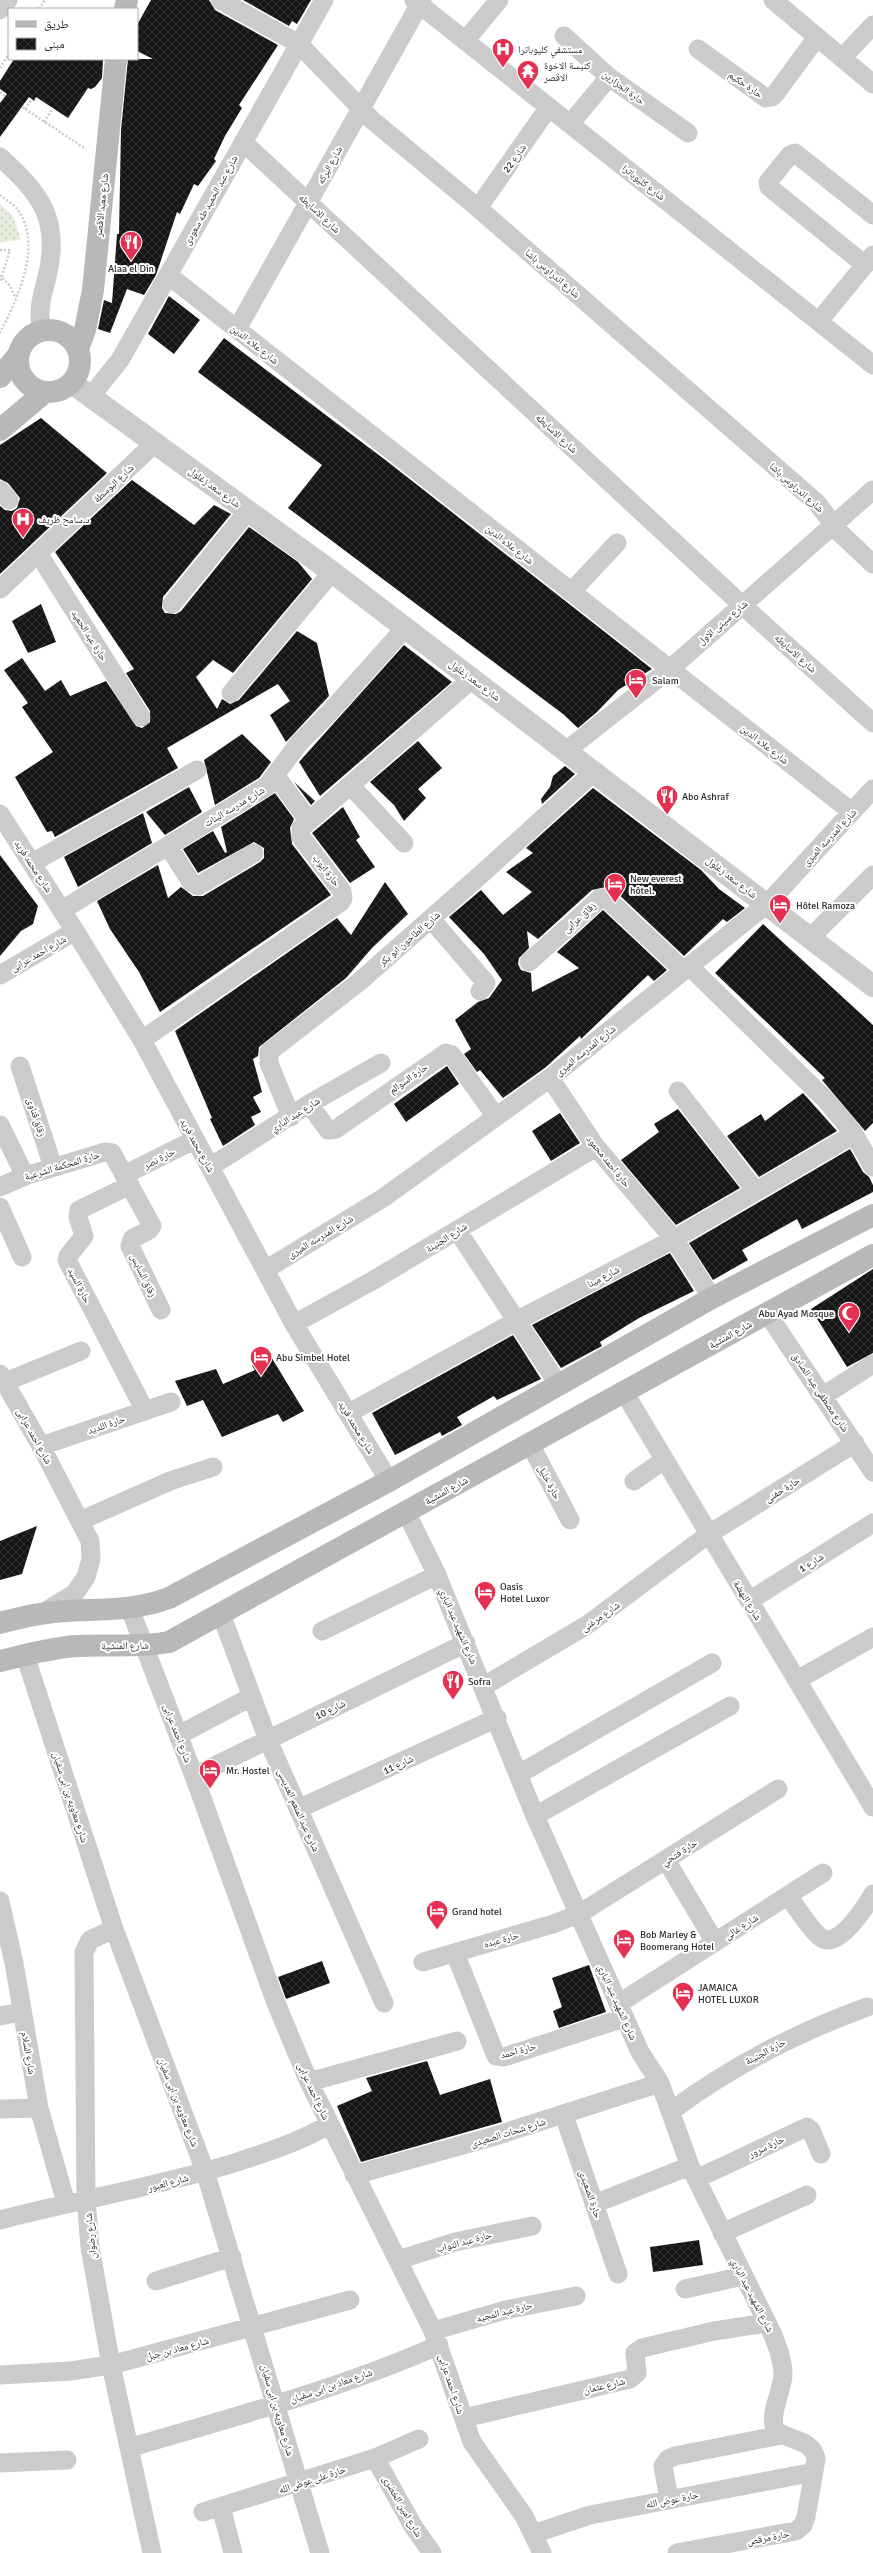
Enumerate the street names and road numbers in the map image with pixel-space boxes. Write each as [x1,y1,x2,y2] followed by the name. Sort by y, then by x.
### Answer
[600,68,647,108] street label: حارة الجزارين
[725,69,765,102] street label: حارة حكيم
[501,142,529,175] street label: شارع 22
[315,144,345,186] street label: شارع البركه
[181,153,241,248] street label: شارع عبد الحميد طه سعودى
[620,162,668,204] street label: شارع كليوباترا
[93,173,111,238] street label: شارع معبد الاقصر
[296,192,343,236] street label: شارع الاسايطه
[522,247,583,301] street label: شارع اندراوس باشا
[228,322,281,367] street label: شارع علاء الدين
[533,412,580,456] street label: شارع الاسايطه
[767,460,826,515] street label: شارع اندراوس باشا
[91,462,137,505] street label: شارع البوسطة
[186,465,243,511] street label: شارع سعد زغلول
[483,522,536,567] street label: شارع علاء الدين
[695,598,750,648] street label: شارع سيتى الاول
[69,608,110,664] street label: حارة عبد الحميد
[772,632,819,676] street label: شارع الاسايطه
[446,658,503,704] street label: شارع سعد زغلول
[738,722,791,767] street label: شارع علاء الدين
[202,784,267,830] street label: شارع مدرسه البنات
[800,806,860,869] street label: شارع المدرسه الميرى
[12,838,55,895] street label: شارع محمد فريد
[310,852,343,889] street label: حارة ايوب
[704,854,759,902] street label: شارع سعد زغلول
[561,900,599,936] street label: زقاق عرابى
[376,909,443,969] street label: شارع الطاحون ابو بكر
[9,933,69,975] street label: شارع احمد عرابى
[553,1023,619,1079] street label: شارع المدرسه الميرى
[387,1061,431,1097] street label: حارة السوالم
[269,1095,324,1136] street label: شارع عبد الباري
[24,1097,48,1138] street label: زقاق قناوى
[177,1116,217,1175] street label: شارع محمد فريد
[584,1133,633,1190] street label: حارة احمد محمود
[141,1146,178,1172] street label: حارة نصر
[23,1149,102,1183] street label: حارة المحكمة الشرعية
[286,1212,356,1261] street label: شارع المدرسه الميرى
[424,1220,470,1255] street label: شارع الجنينة
[128,1252,159,1299] street label: زقاق السايس
[585,1263,622,1290] street label: شارع مينا
[65,1266,93,1306] street label: حارة السيد
[707,1318,755,1352] street label: شارع المنشية
[789,1351,851,1435] street label: شارع مصطفى عبد الصادق
[336,1399,377,1457] street label: شارع محمد فريد
[14,1406,55,1467] street label: شارع احمد عرابى
[86,1413,127,1437] street label: حارة اللديد
[535,1463,563,1502] street label: حارة خليل
[423,1474,471,1508] street label: شارع المنشية
[763,1474,803,1505] street label: حارة حفنى
[797,1550,826,1575] street label: شارع 1
[730,1578,764,1623] street label: شارع النهضة
[435,1586,480,1667] street label: شارع الشهيد عبد الباري
[579,1599,623,1635] street label: شارع مرغنى
[101,1640,149,1652] street label: شارع المنشية
[313,1697,348,1722] street label: شارع 10
[160,1702,194,1765] street label: شارع احمد عرابى
[50,1750,91,1845] street label: شارع معاويه بن ابى سفيان
[381,1753,416,1777] street label: شارع 11
[273,1767,322,1855] street label: شارع عبد المنعم العديسى
[659,1837,701,1870] street label: حارة فتحي
[722,1911,761,1942] street label: شارع غالى
[482,1929,521,1951] street label: حارة عبده
[594,1963,639,2043] street label: شارع الشهيد عبد الباري
[17,2031,38,2076] street label: شارع السلام
[743,2036,788,2068] street label: حارة الجنينة
[499,2040,538,2062] street label: حارة احمد
[155,2056,201,2149] street label: شارع معاويه بن ابى سفيان
[295,2061,332,2122] street label: شارع احمد عرابى
[469,2116,548,2150] street label: شارع شحات الصعيدى
[746,2133,787,2161] street label: حارة سرور
[576,2169,604,2221] street label: حارة الصعيدى
[146,2172,190,2194] street label: شارع العبور
[83,2212,99,2259] street label: شارع رضوان
[435,2229,494,2255] street label: حارة عبد التواب
[727,2256,776,2336] street label: شارع الشهيد عبد الباري
[475,2299,534,2325] street label: حارة عبد المجيد
[144,2335,210,2363] street label: شارع معاذ بن جبل
[436,2353,466,2416] street label: شارع احمد عرابى
[258,2363,296,2458] street label: شارع معاويه بن ابى سفيان
[289,2366,374,2406] street label: شارع معاذ بن ابى سفيان
[582,2375,627,2397] street label: شارع عثمان
[277,2463,348,2496] street label: حارة على عوض الله
[380,2474,425,2540] street label: شارع امين الخضرى
[645,2489,700,2511] street label: حارة عوض الله
[746,2528,791,2548] street label: حارة مرقص

